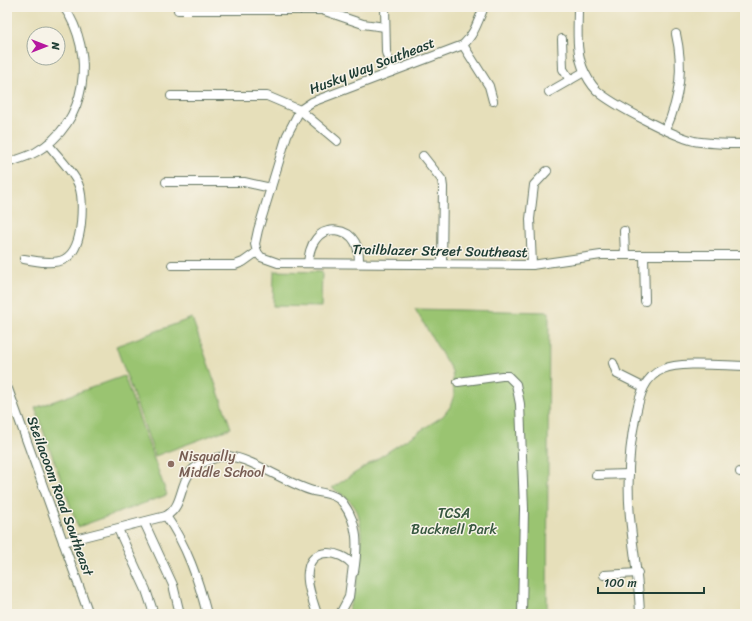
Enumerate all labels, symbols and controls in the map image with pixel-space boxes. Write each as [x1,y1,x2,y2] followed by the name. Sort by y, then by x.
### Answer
[26,26,66,66] north arrow
[305,30,439,102] street label: Husky Way Southeast
[46,41,65,50] text: N
[352,237,528,265] street label: Trailblazer Street Southeast
[19,412,101,581] street label: Steilacoom Road Southeast
[179,444,266,485] place label: Nisqually Middle School
[166,459,176,469] marker: Nisqually Middle School
[411,501,497,542] park label: TCSA Bucknell Park
[598,569,704,595] scale bar
[604,572,637,594] text: 100 m

